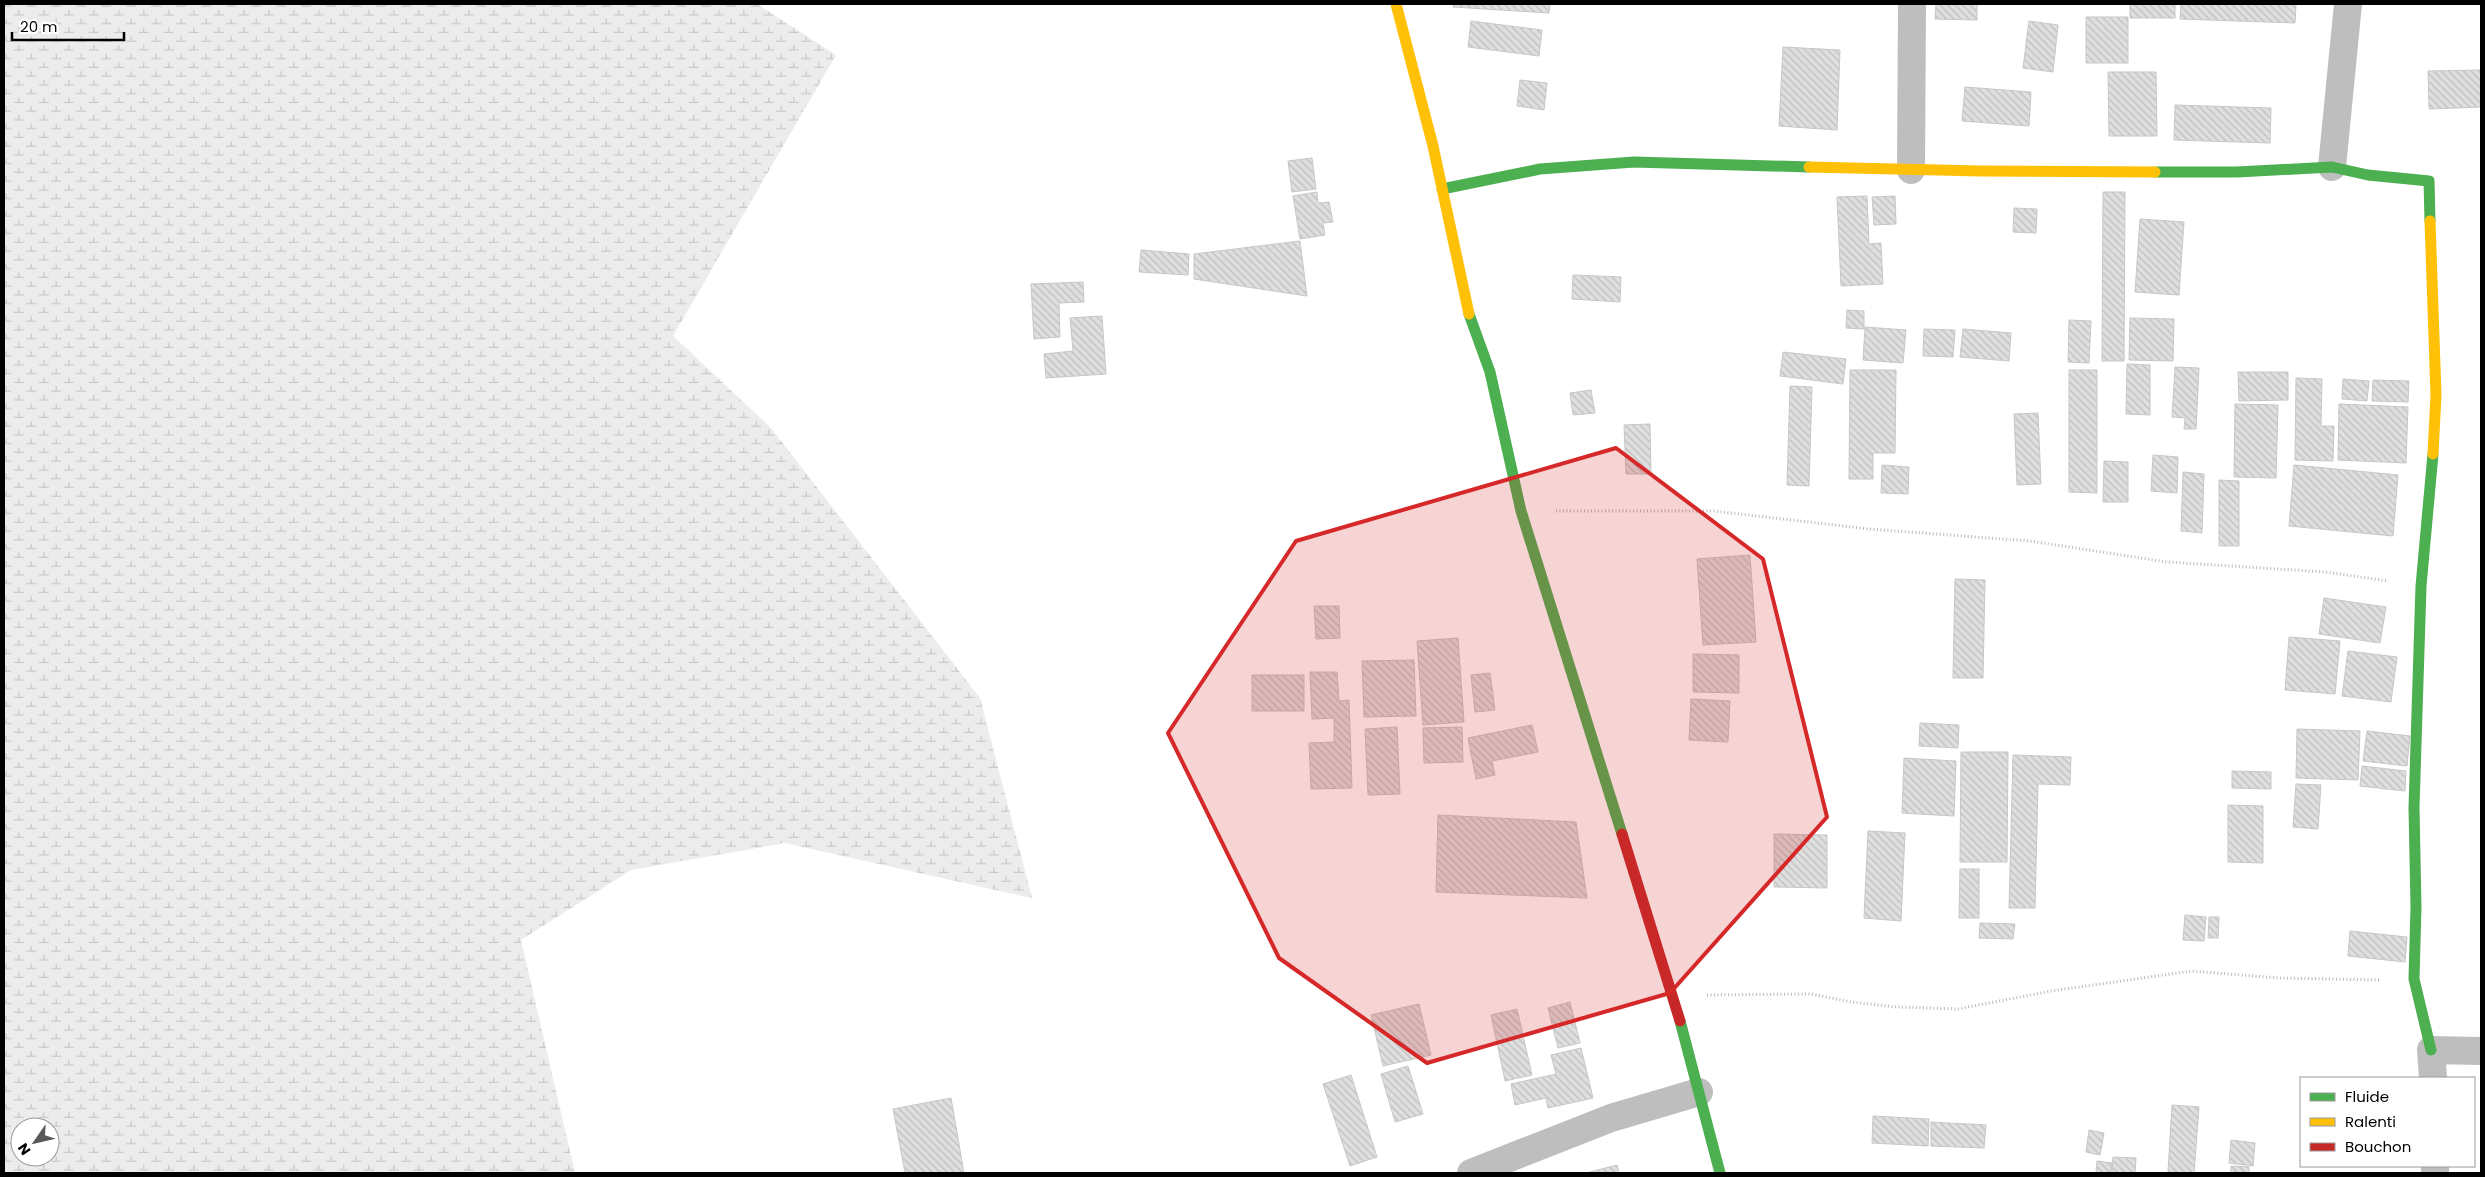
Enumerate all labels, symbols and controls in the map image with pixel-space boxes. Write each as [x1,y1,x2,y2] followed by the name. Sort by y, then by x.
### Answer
[12,10,125,42] scale bar
[20,16,58,37] text: 20 m
[2300,1077,2475,1167] legend
[2345,1086,2389,1107] text: Fluide
[2345,1111,2396,1132] text: Ralenti
[10,1117,60,1167] north arrow
[2345,1136,2411,1157] text: Bouchon
[13,1139,35,1159] text: N

